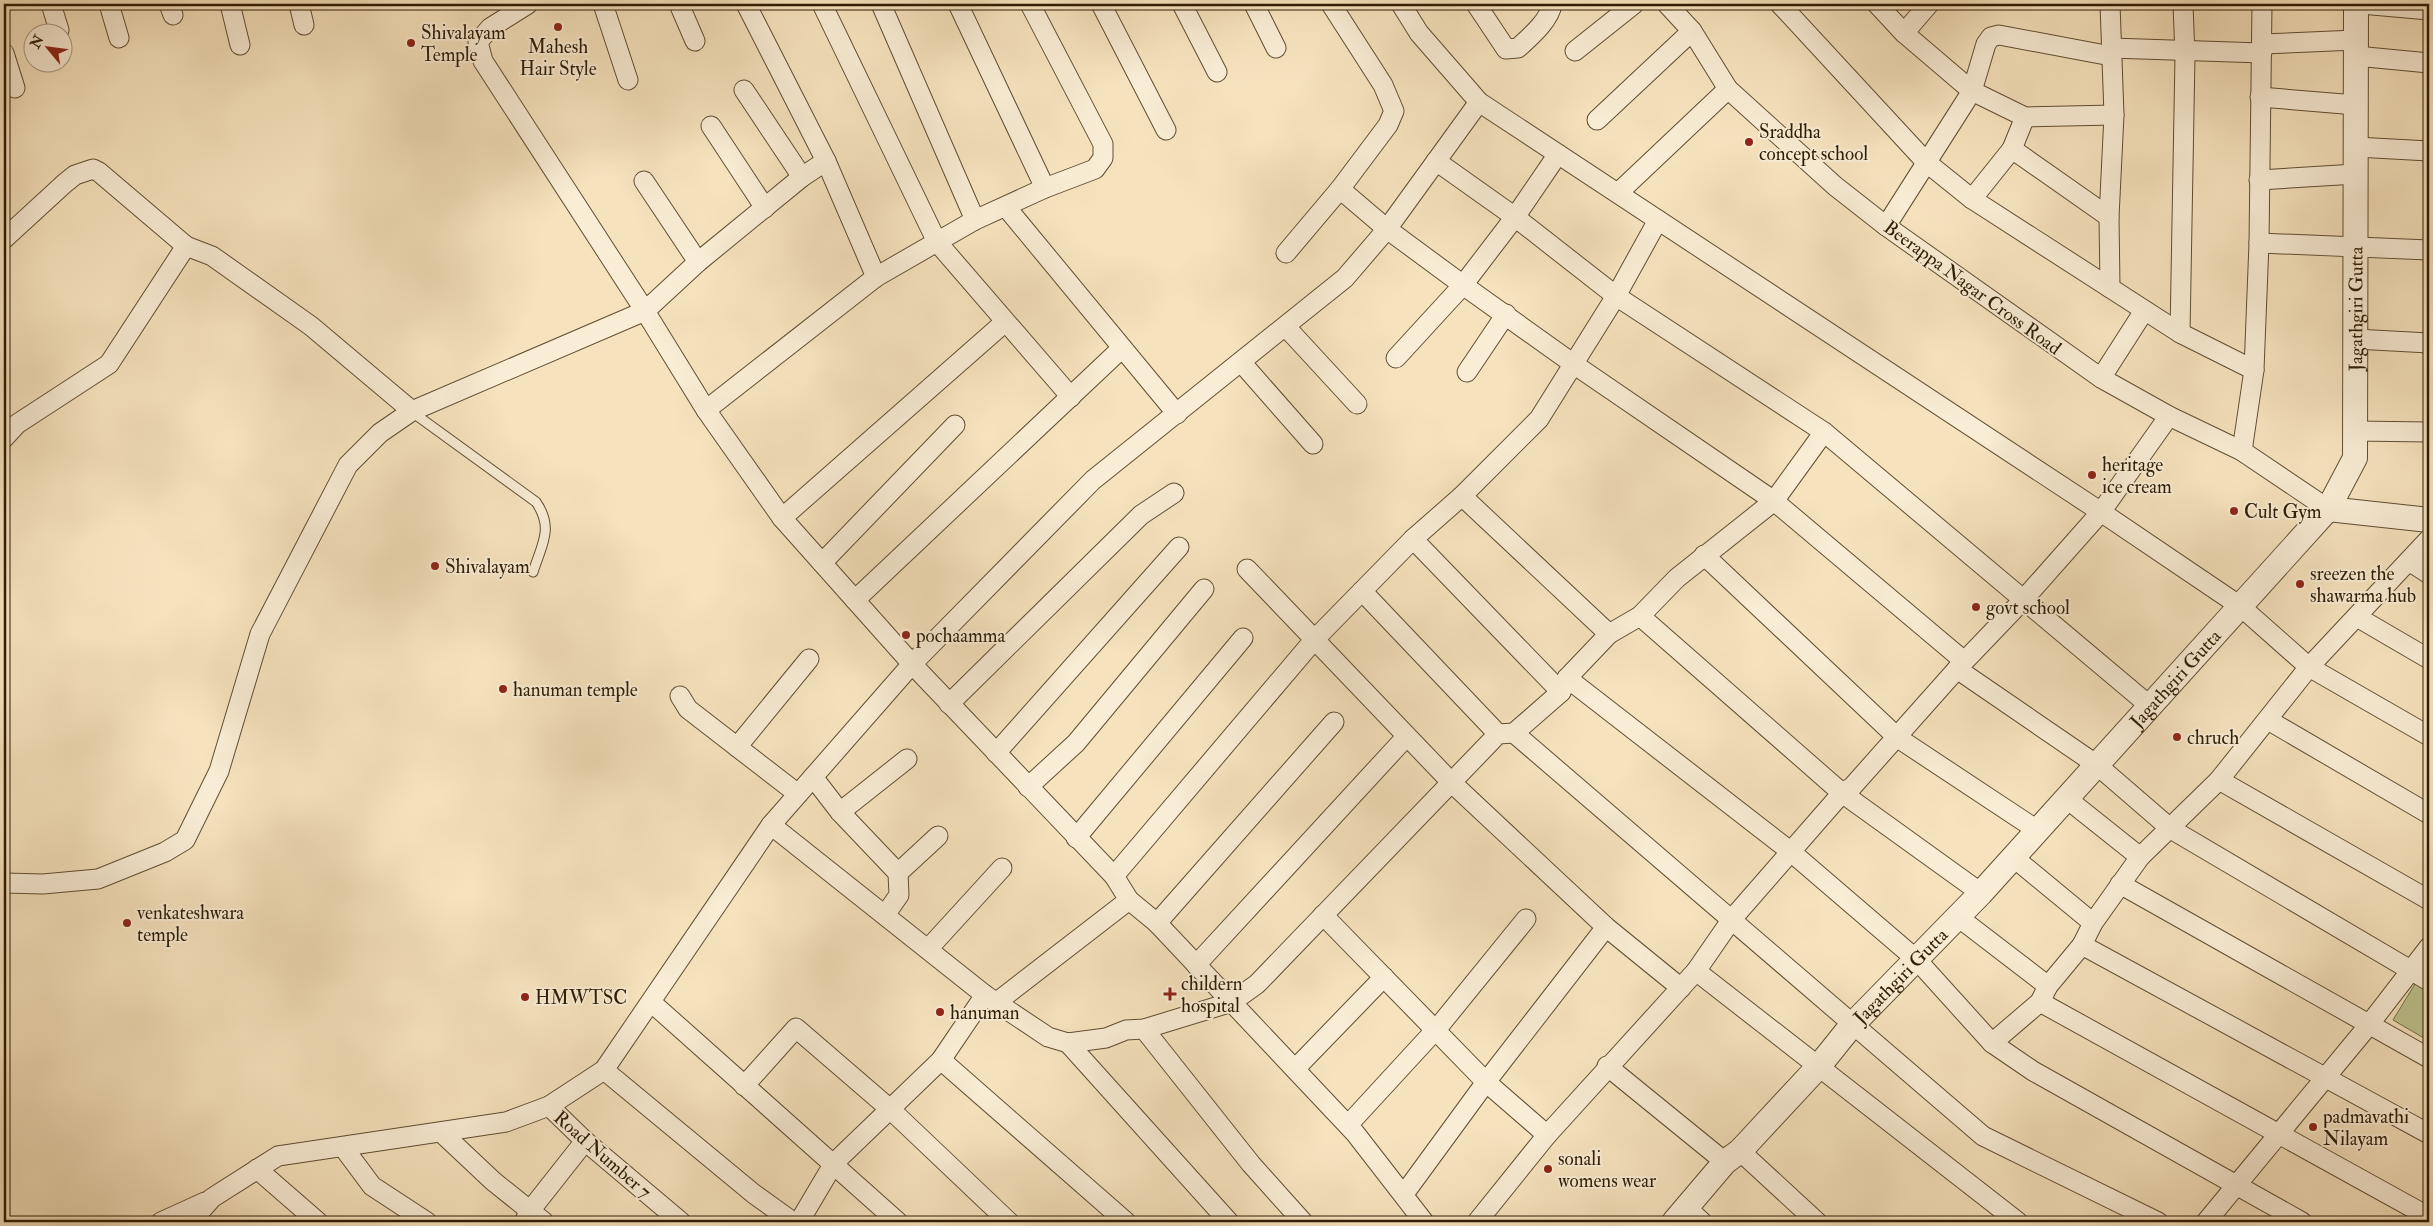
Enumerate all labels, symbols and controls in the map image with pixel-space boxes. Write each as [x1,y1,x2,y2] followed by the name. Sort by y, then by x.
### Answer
[421,21,506,68] place label: Shivalayam Temple
[552,21,564,33] marker: Mahesh Hair Style
[22,22,72,72] north arrow
[26,32,48,52] text: N
[519,35,597,81] place label: Mahesh Hair Style
[405,37,417,49] marker: Shivalayam Temple
[1759,120,1868,167] place label: Sraddha concept school
[1743,136,1755,148] marker: Sraddha concept school
[1878,215,2066,361] street label: Beerappa Nagar Cross Road
[2344,246,2368,372] street label: Jagathgiri Gutta
[2102,453,2172,499] place label: heritage ice cream
[2086,469,2098,481] marker: heritage ice cream
[2244,500,2322,524] place label: Cult Gym
[2228,505,2240,517] marker: Cult Gym
[445,555,530,579] place label: Shivalayam
[429,560,441,572] marker: Shivalayam
[2310,562,2416,608] place label: sreezen the shawarma hub
[2294,578,2306,590] marker: sreezen the shawarma hub
[1986,596,2070,620] place label: govt school
[1970,601,1982,613] marker: govt school
[915,624,1005,649] place label: pochaamma
[2124,624,2227,734] street label: Jagathgiri Gutta
[900,629,912,641] marker: pochaamma
[513,678,638,703] place label: hanuman temple
[497,683,509,695] marker: hanuman temple
[2187,726,2239,750] place label: chruch
[2171,731,2183,743] marker: chruch
[136,901,244,948] place label: venkateshwara temple
[121,917,133,929] marker: venkateshwara temple
[1848,923,1953,1030] street label: Jagathgiri Gutta
[1181,972,1243,1019] place label: childern hospital
[535,986,627,1010] place label: HMWTSC
[1163,987,1177,1001] marker: childern hospital
[519,991,531,1003] marker: HMWTSC
[950,1001,1020,1025] place label: hanuman
[934,1006,946,1018] marker: hanuman
[2322,1105,2409,1151] place label: padmavathi Nilayam
[548,1106,656,1204] street label: Road Number 7
[2307,1121,2319,1133] marker: padmavathi Nilayam
[1558,1147,1656,1193] place label: sonali womens wear
[1542,1163,1554,1175] marker: sonali womens wear

